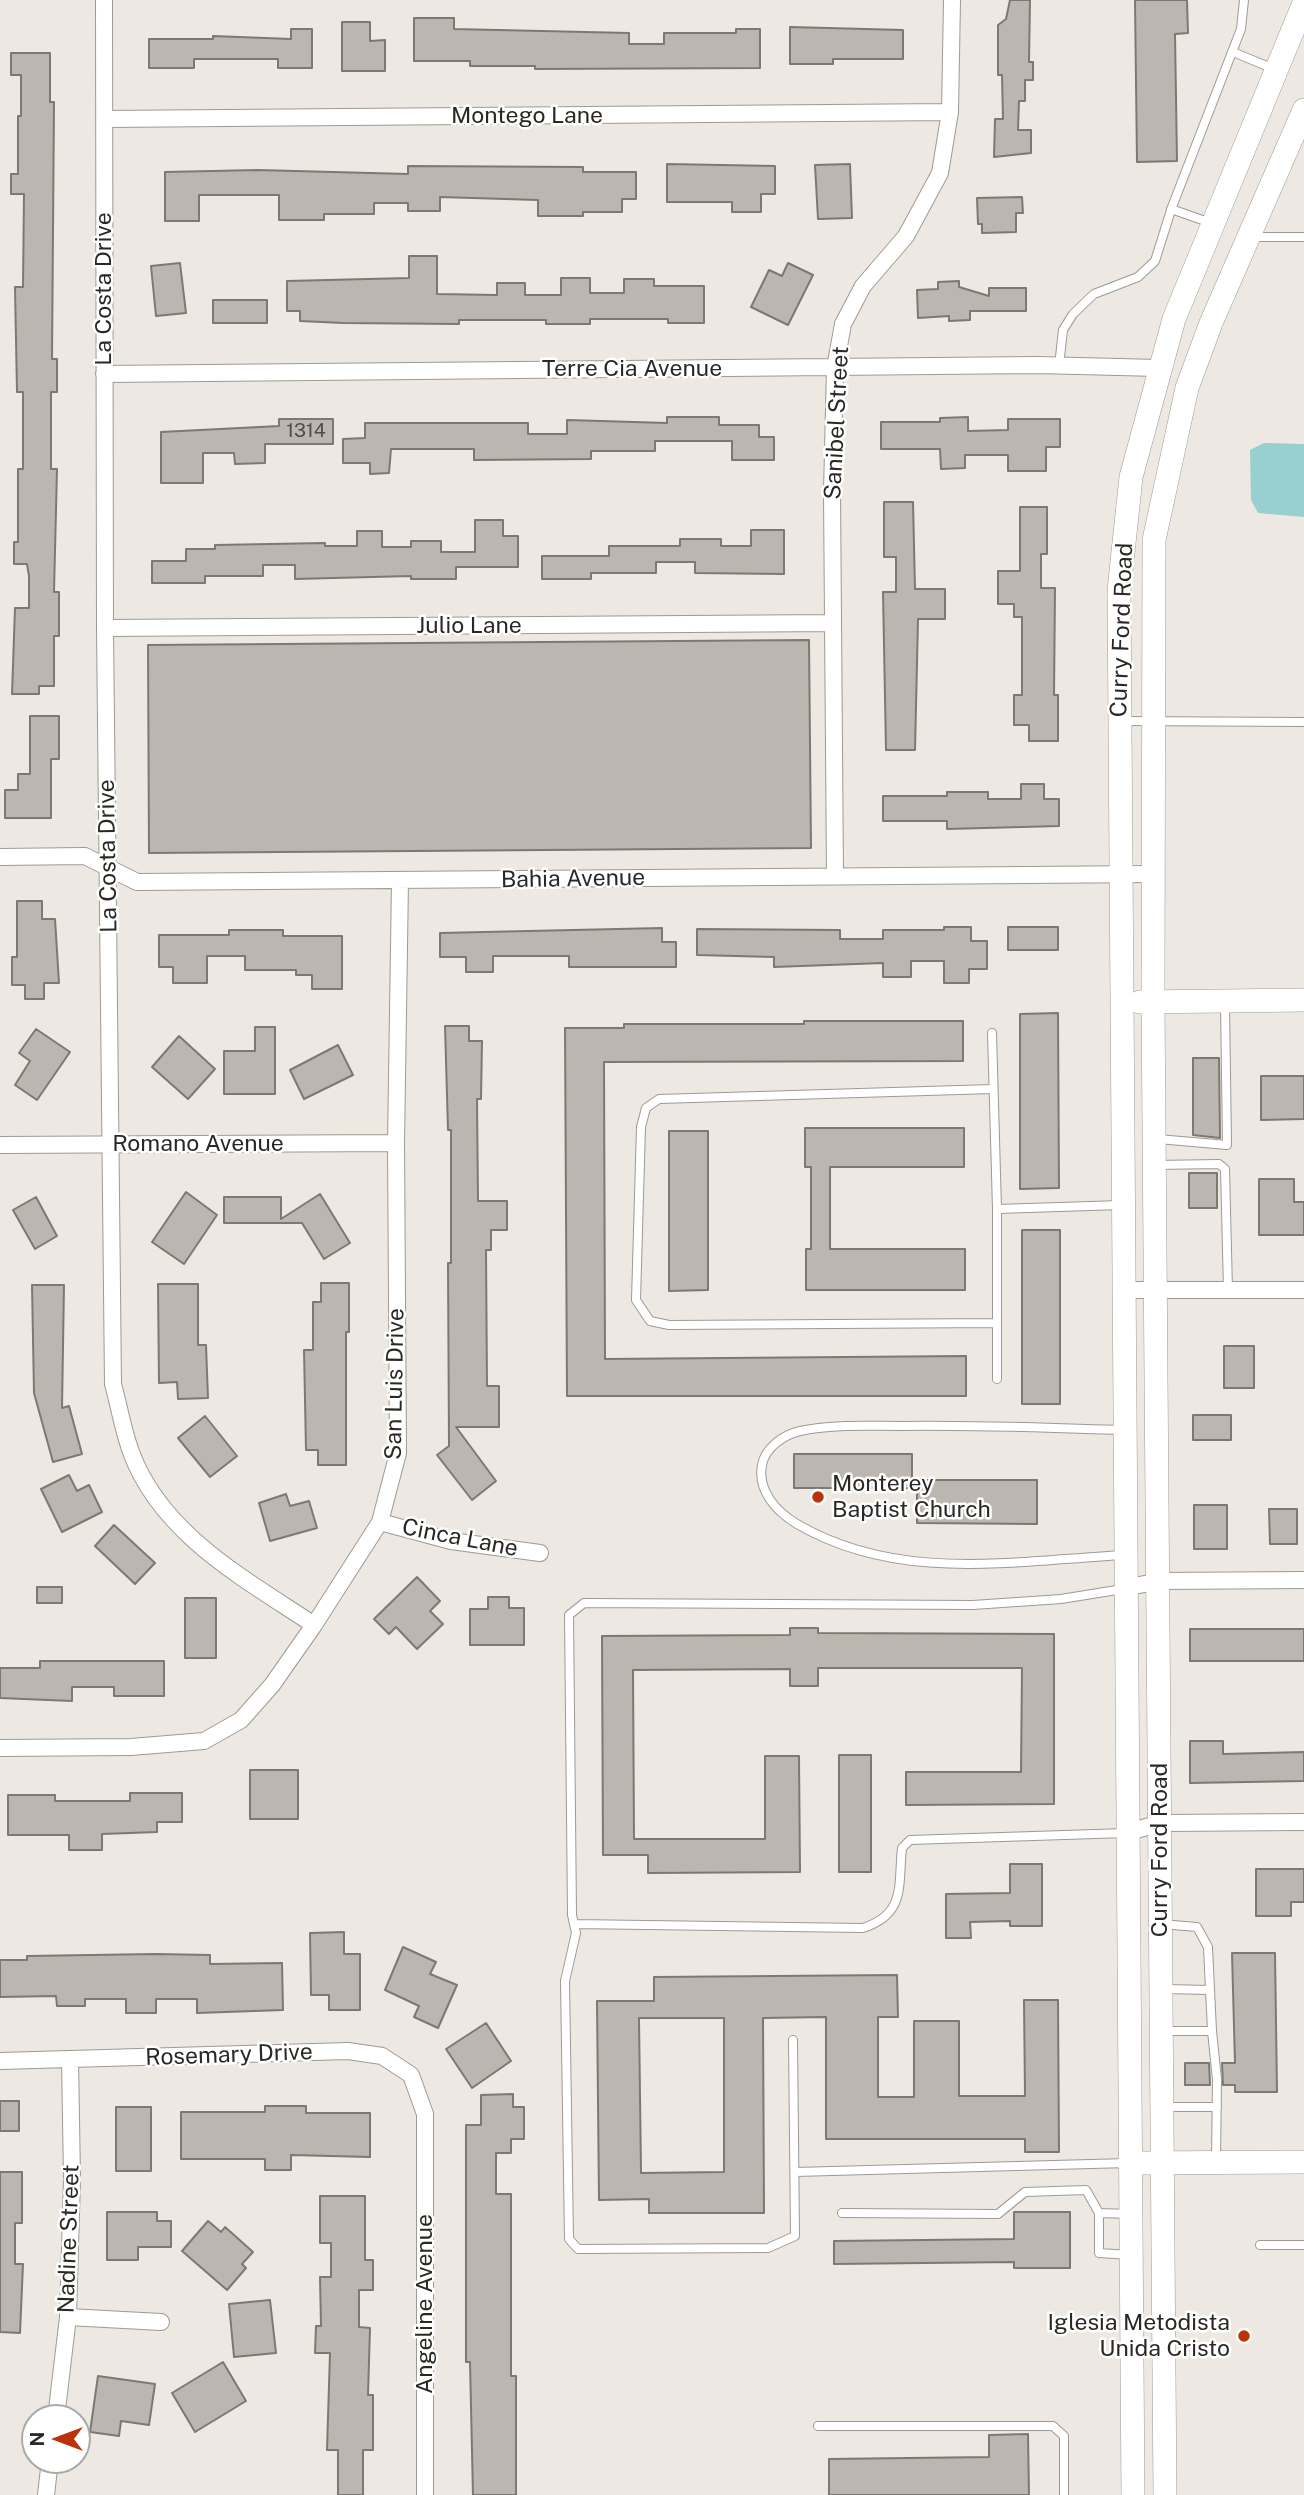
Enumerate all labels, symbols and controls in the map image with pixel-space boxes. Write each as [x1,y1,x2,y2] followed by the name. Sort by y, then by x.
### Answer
[451,102,603,130] street label: Montego Lane
[90,212,118,366] street label: La Costa Drive
[819,346,855,500] street label: Sanibel Street
[542,355,722,383] street label: Terre Cia Avenue
[286,420,326,442] house number: 1314
[1105,542,1139,718] street label: Curry Ford Road
[416,612,522,640] street label: Julio Lane
[93,779,123,933] street label: La Costa Drive
[501,864,645,894] street label: Bahia Avenue
[112,1130,284,1158] street label: Romano Avenue
[380,1308,410,1460] street label: San Luis Drive
[832,1470,991,1524] place label: Monterey Baptist Church
[810,1489,826,1505] marker: Monterey Baptist Church
[400,1513,520,1563] street label: Cinca Lane
[1146,1763,1174,1937] street label: Curry Ford Road
[145,2038,313,2072] street label: Rosemary Drive
[53,2164,85,2314] street label: Nadine Street
[411,2214,439,2394] street label: Angeline Avenue
[1047,2309,1230,2363] place label: Iglesia Metodista Unida Cristo
[1236,2328,1252,2344] marker: Iglesia Metodista Unida Cristo
[21,2404,91,2474] north arrow
[26,2432,48,2446] text: N

